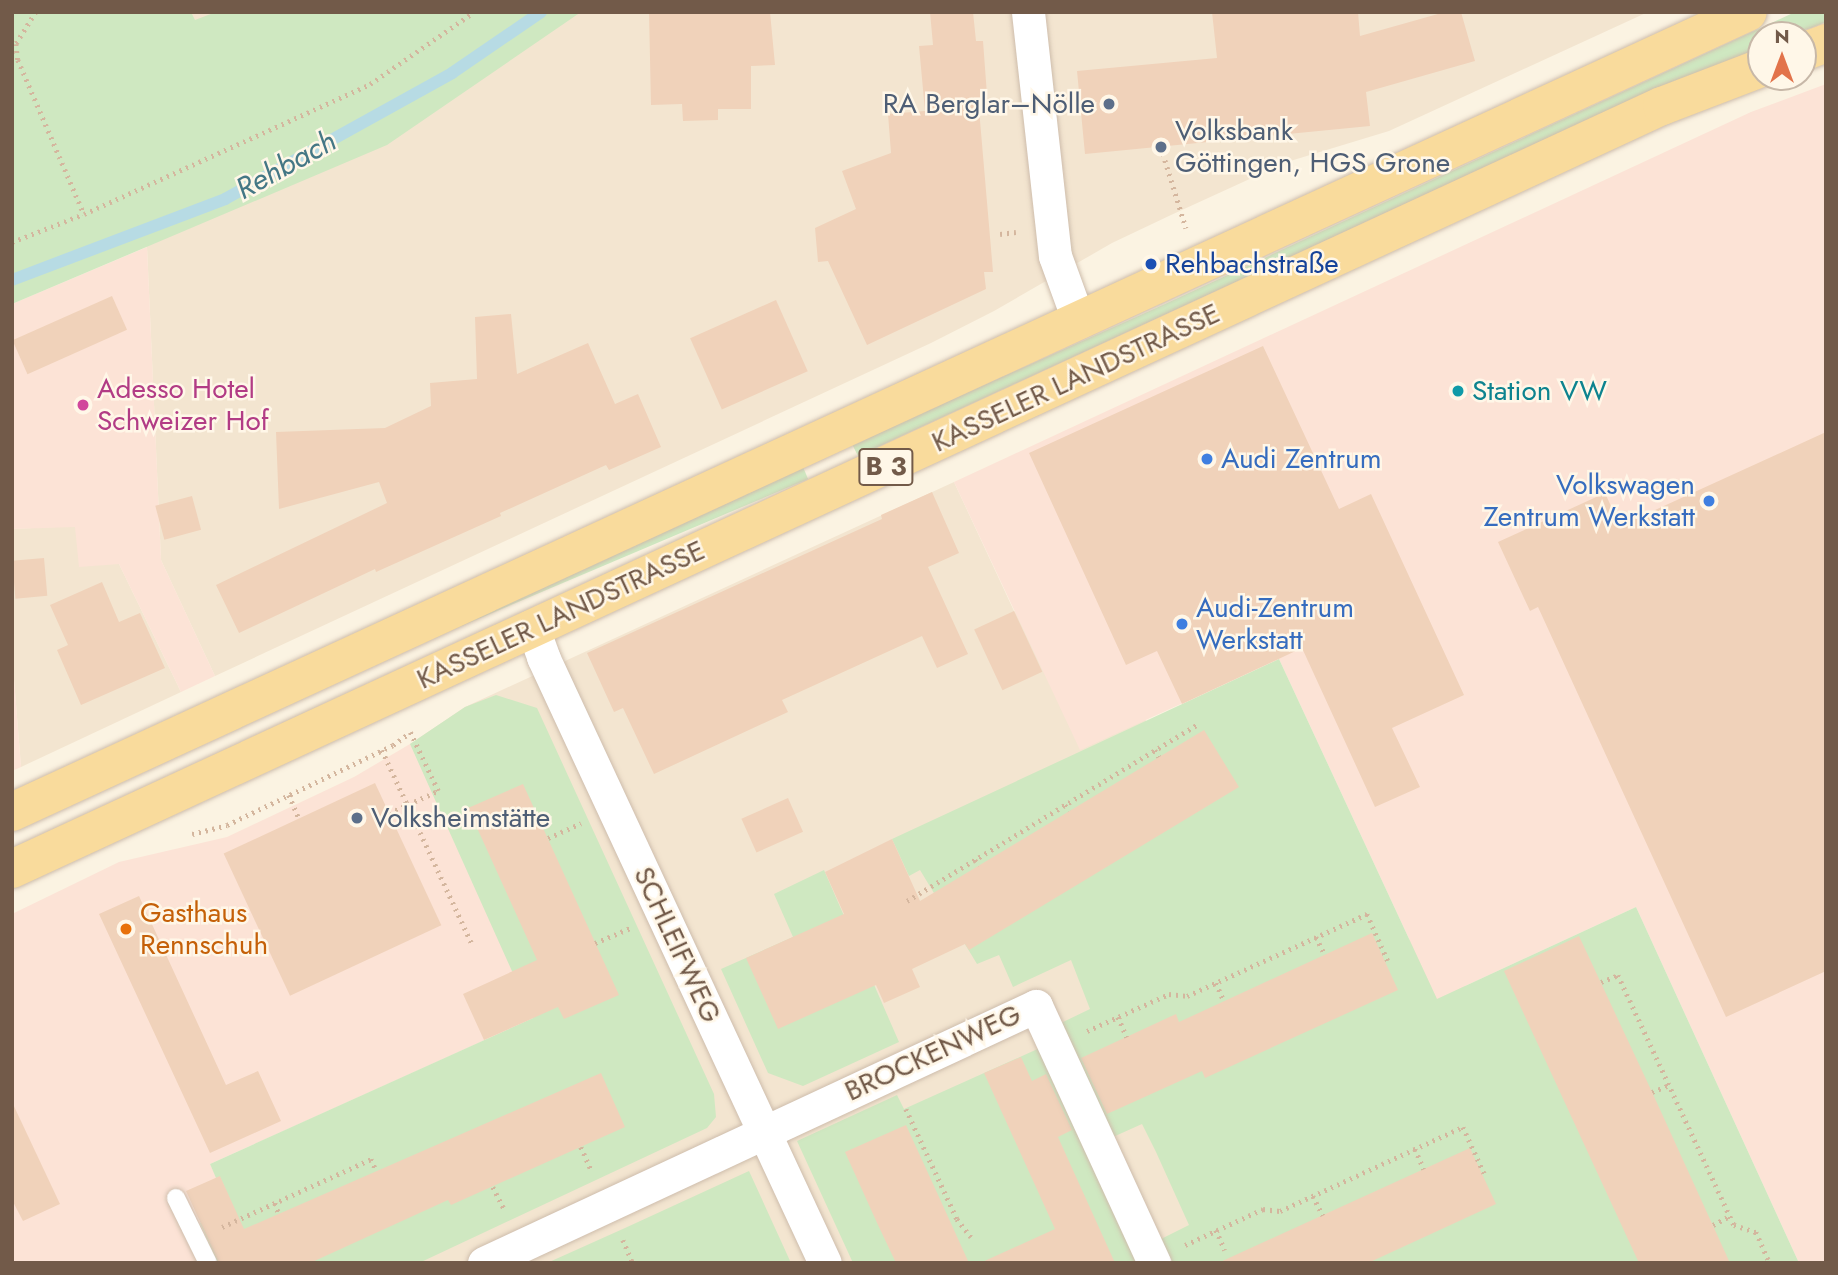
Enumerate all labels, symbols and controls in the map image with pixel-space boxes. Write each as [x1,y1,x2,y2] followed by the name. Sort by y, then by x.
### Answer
[1747,21,1817,91] north arrow
[1774,23,1790,50] text: N
[883,87,1095,121] place label: RA Berglar–Nölle
[1101,96,1117,112] marker: RA Berglar–Nölle
[1175,114,1450,180] place label: Volksbank Göttingen, HGS Grone
[230,123,342,207] water label: Rehbach
[1153,139,1169,155] marker: Volksbank Göttingen, HGS Grone
[1165,247,1339,281] place label: Rehbachstraße
[1143,256,1159,272] marker: Rehbachstraße
[927,296,1225,460] street label: KASSELER LANDSTRASSE
[97,372,269,438] place label: Adesso Hotel Schweizer Hof
[1472,374,1607,408] place label: Station VW
[1450,383,1466,399] marker: Station VW
[75,397,91,413] marker: Adesso Hotel Schweizer Hof
[1221,442,1382,476] place label: Audi Zentrum
[858,444,914,489] road number: B 3
[1199,451,1215,467] marker: Audi Zentrum
[1483,468,1695,534] place label: Volkswagen Zentrum Werkstatt
[1701,493,1717,509] marker: Volkswagen Zentrum Werkstatt
[412,533,710,697] street label: KASSELER LANDSTRASSE
[1196,591,1354,657] place label: Audi-Zentrum Werkstatt
[1174,616,1190,632] marker: Audi-Zentrum Werkstatt
[371,801,550,835] place label: Volksheimstätte
[349,810,365,826] marker: Volksheimstätte
[626,862,728,1028] street label: SCHLEIFWEG
[140,896,268,962] place label: Gasthaus Rennschuh
[118,921,134,937] marker: Gasthaus Rennschuh
[840,998,1026,1108] street label: BROCKENWEG

